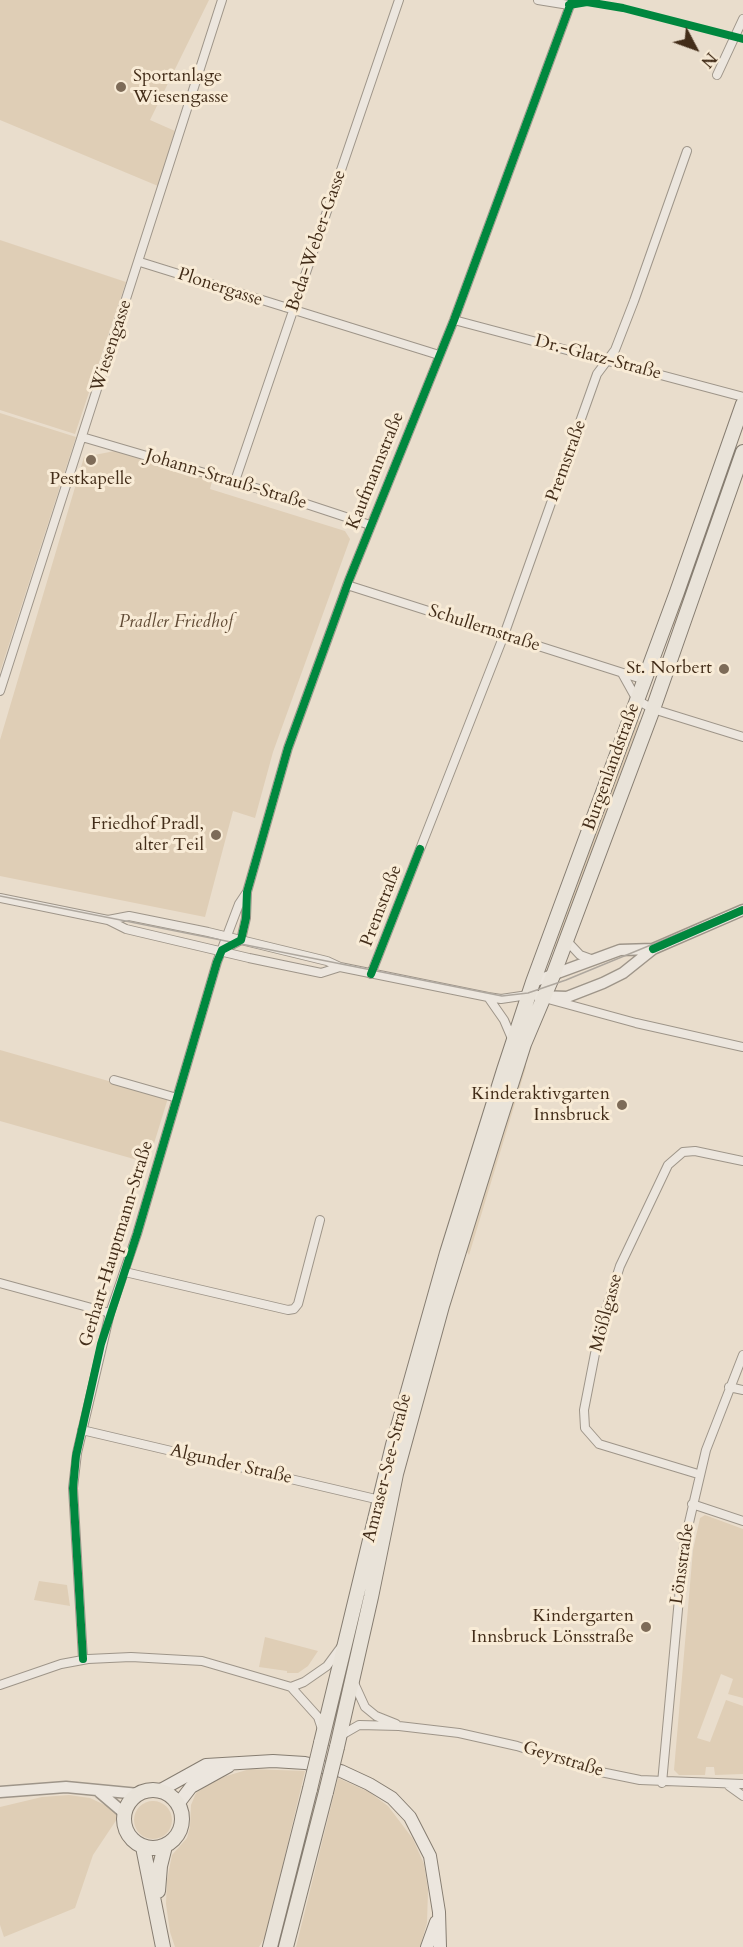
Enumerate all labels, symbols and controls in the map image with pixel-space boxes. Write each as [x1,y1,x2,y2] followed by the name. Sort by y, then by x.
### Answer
[665,18,725,78] north arrow
[696,47,721,72] text: N
[133,66,229,109] place label: Sportanlage Wiesengasse
[114,80,128,94] marker: Sportanlage Wiesengasse
[283,167,351,315] street label: Beda-Weber-Gasse
[175,264,265,312] street label: Plonergasse
[87,297,137,395] street label: Wiesengasse
[532,331,664,385] street label: Dr.-Glatz-Straße
[343,409,409,533] street label: Kaufmannstraße
[542,417,592,505] street label: Premstraße
[143,445,309,515] street label: Johann-Strauß-Straße
[84,453,98,467] marker: Pestkapelle
[49,469,133,491] place label: Pestkapelle
[425,601,543,657] street label: Schullernstraße
[119,612,233,634] park label: Pradler Friedhof
[626,658,712,680] place label: St. Norbert
[717,662,731,676] marker: St. Norbert
[579,700,645,834] street label: Burgenlandstraße
[91,814,204,856] place label: Friedhof Pradl, alter Teil
[209,828,223,842] marker: Friedhof Pradl, alter Teil
[357,862,407,950] street label: Premstraße
[471,1084,610,1126] place label: Kinderaktivgarten Innsbruck
[615,1098,629,1112] marker: Kinderaktivgarten Innsbruck
[75,1138,159,1350] street label: Gerhart-Hauptmann-Straße
[586,1272,628,1354] street label: Mößlgasse
[359,1391,417,1545] street label: Amraser-See-Straße
[168,1440,294,1490] street label: Algunder Straße
[667,1522,699,1606] street label: Lönsstraße
[471,1606,634,1648] place label: Kindergarten Innsbruck Lönsstraße
[639,1620,653,1634] marker: Kindergarten Innsbruck Lönsstraße
[520,1737,606,1783] street label: Geyrstraße

